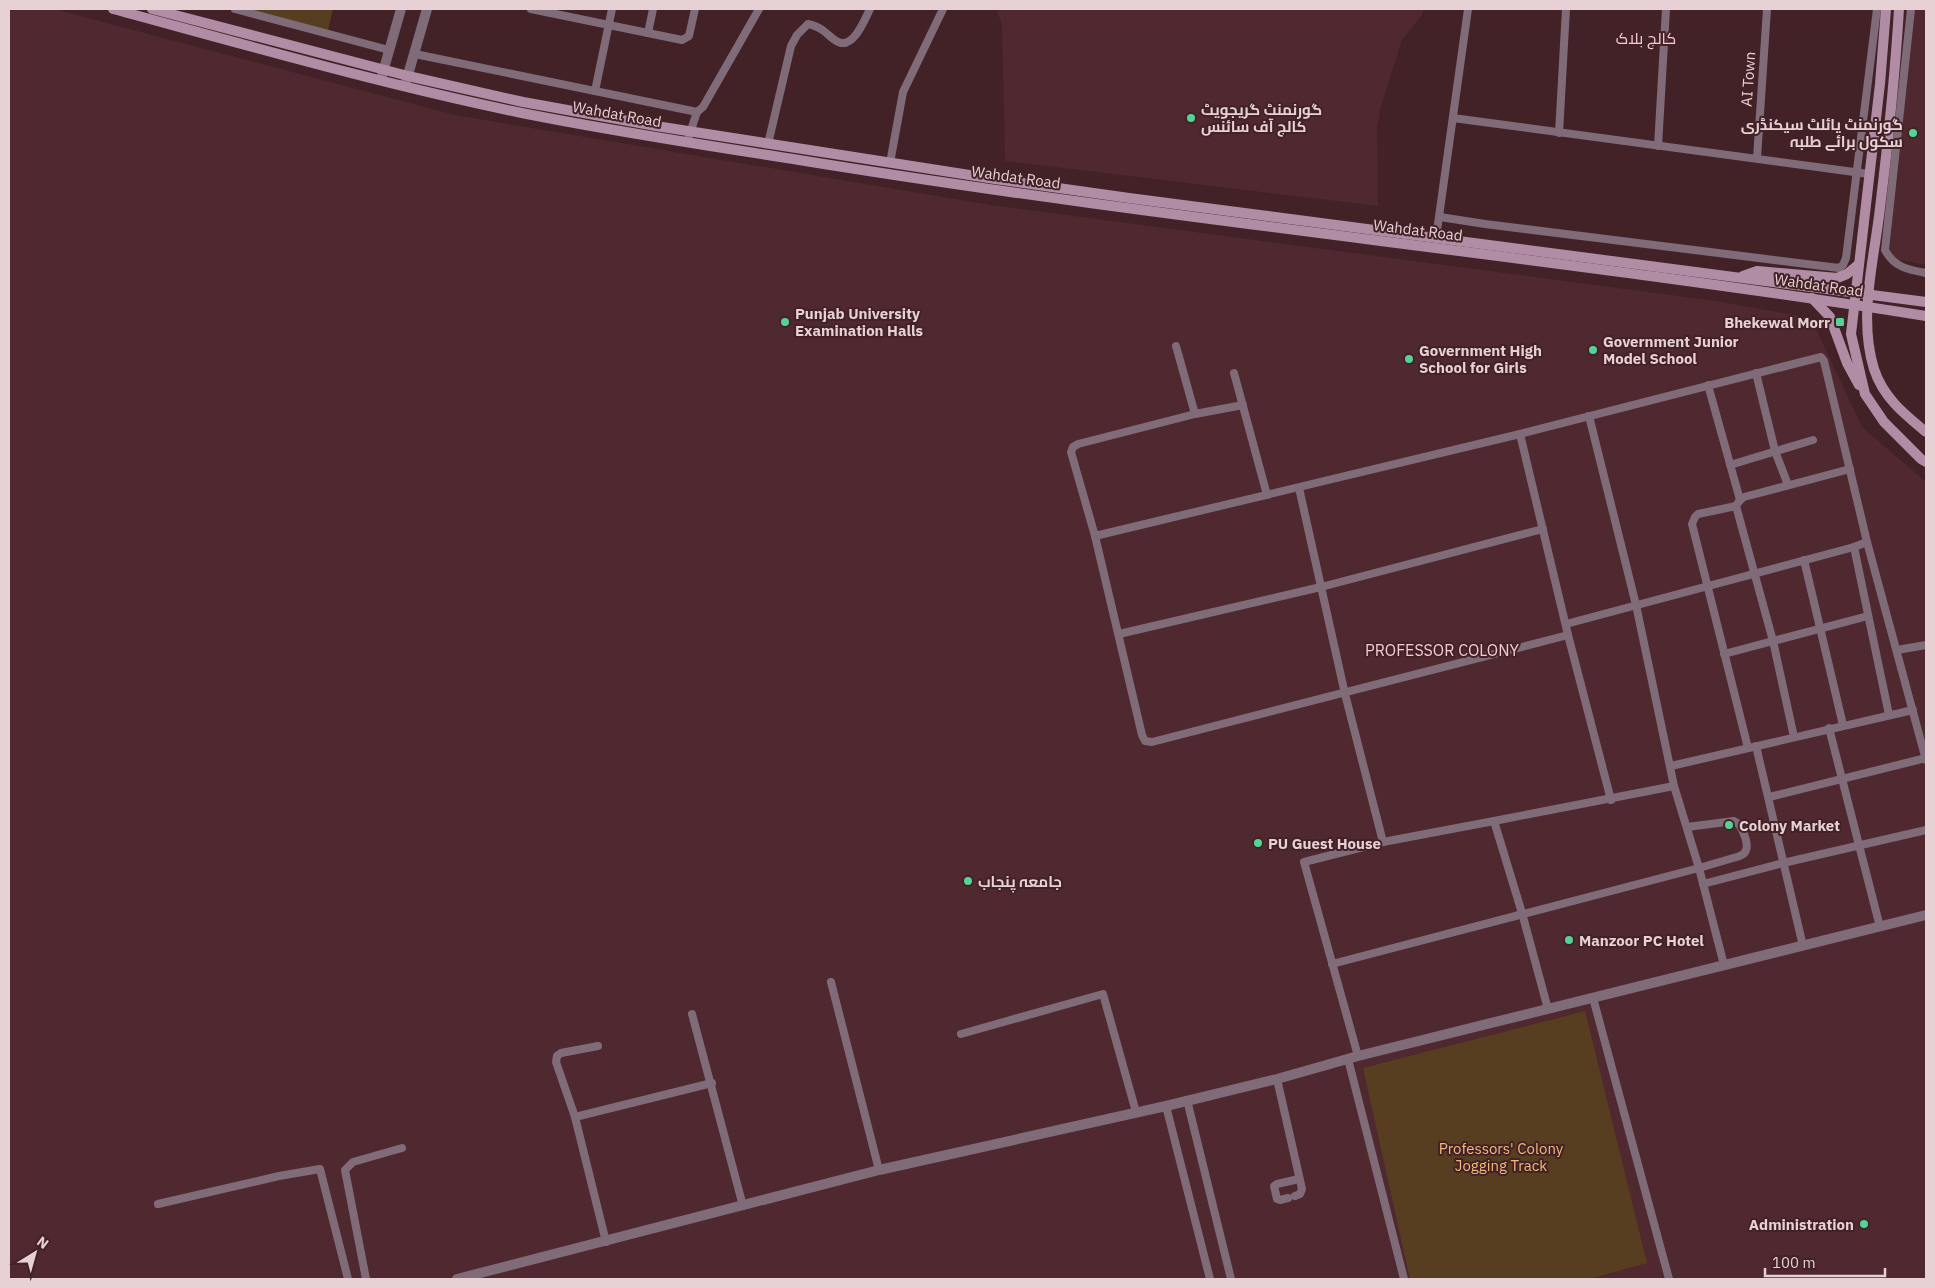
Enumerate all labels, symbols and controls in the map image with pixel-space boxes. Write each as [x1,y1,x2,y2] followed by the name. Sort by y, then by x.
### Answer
[1616,28,1676,50] district label: کالج بلاک
[1737,51,1759,107] street label: AI Town
[571,97,663,131] street label: Wahdat Road
[1201,100,1322,137] place label: گورنمنٹ گریجویٹ کالج آف سائنس
[1185,112,1197,124] marker: گورنمنٹ گریجویٹ کالج آف سائنس
[1741,115,1903,151] place label: گورنمنٹ پائلٹ سیکنڈری سکول برائے طلبہ
[1907,127,1919,139] marker: گورنمنٹ پائلٹ سیکنڈری سکول برائے طلبہ
[970,161,1062,193] street label: Wahdat Road
[1372,215,1464,245] street label: Wahdat Road
[1773,269,1865,301] street label: Wahdat Road
[795,304,923,340] place label: Punjab University Examination Halls
[1724,313,1830,332] place label: Bhekewal Morr
[779,316,791,328] marker: Punjab University Examination Halls
[1834,316,1846,328] marker: Bhekewal Morr
[1603,332,1739,368] place label: Government Junior Model School
[1419,341,1542,377] place label: Government High School for Girls
[1587,344,1599,356] marker: Government Junior Model School
[1403,353,1415,365] marker: Government High School for Girls
[1365,640,1519,660] district label: PROFESSOR COLONY
[1739,816,1840,835] place label: Colony Market
[1723,819,1735,831] marker: Colony Market
[1268,834,1381,853] place label: PU Guest House
[1252,837,1264,849] marker: PU Guest House
[978,872,1062,893] place label: جامعہ پنجاب
[962,875,974,887] marker: جامعہ پنجاب
[1579,931,1704,950] place label: Manzoor PC Hotel
[1563,934,1575,946] marker: Manzoor PC Hotel
[1439,1139,1564,1175] park label: Professors' Colony Jogging Track
[1749,1215,1854,1234] place label: Administration
[1858,1218,1870,1230] marker: Administration
[10,1228,60,1278] north arrow
[33,1232,52,1253] text: N
[1765,1246,1885,1278] scale bar
[1772,1253,1816,1272] text: 100 m

